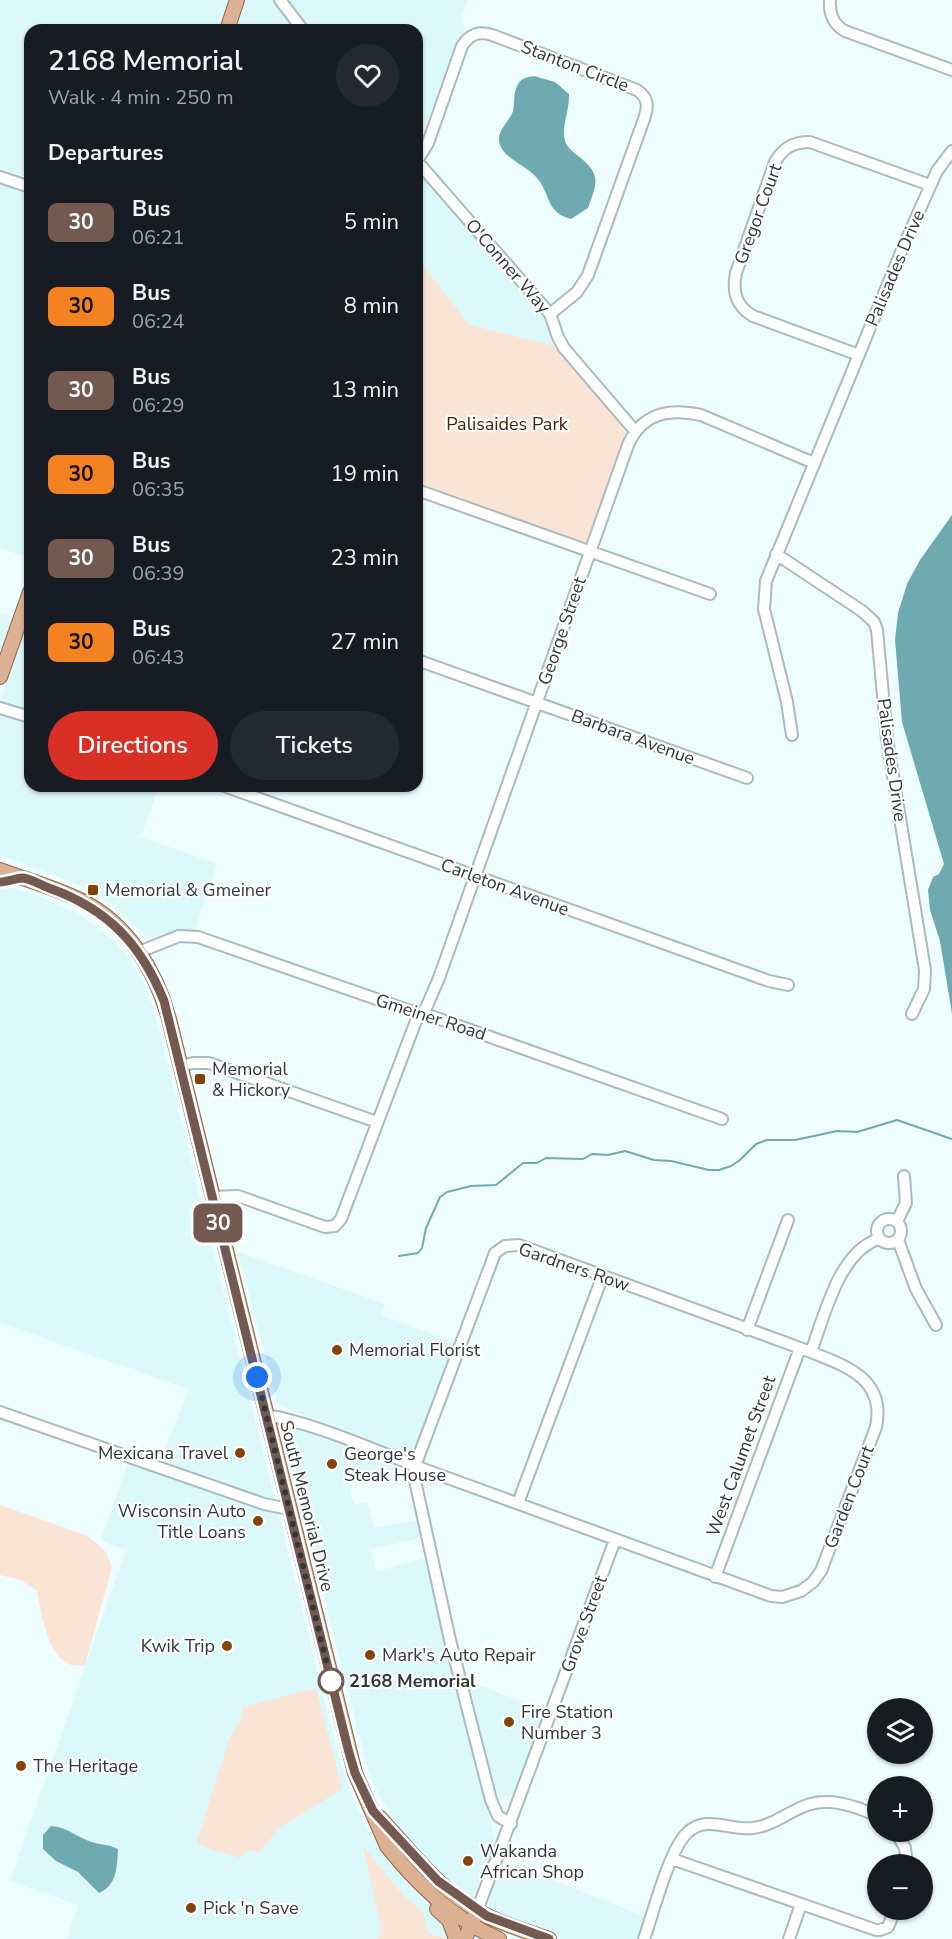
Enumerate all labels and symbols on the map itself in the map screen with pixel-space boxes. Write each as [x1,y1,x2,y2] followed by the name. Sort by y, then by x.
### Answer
[518,34,632,98] street label: Stanton Circle
[729,160,788,268] street label: Gregor Court
[860,206,930,330] street label: Palisades Drive
[460,214,556,319] street label: O'Conner Way
[446,412,569,436] park label: Palisaides Park
[532,573,592,688] street label: George Street
[871,697,913,823] street label: Palisades Drive
[568,703,698,771] street label: Barbara Avenue
[437,853,573,921] street label: Carleton Avenue
[105,878,272,902] place label: Memorial & Gmeiner
[86,883,100,897] marker: Memorial & Gmeiner
[373,988,489,1046] street label: Gmeiner Road
[212,1057,291,1102] place label: Memorial & Hickory
[193,1072,207,1086] marker: Memorial & Hickory
[191,1204,245,1242] line badge: 30
[515,1237,633,1297] street label: Gardners Row
[349,1338,481,1362] place label: Memorial Florist
[330,1343,344,1357] marker: Memorial Florist
[242,1362,272,1392] your location
[701,1372,782,1540] street label: West Calumet Street
[274,1418,340,1594] street label: South Memorial Drive
[98,1441,229,1465] place label: Mexicana Travel
[818,1441,880,1552] street label: Garden Court
[344,1442,446,1487] place label: George's Steak House
[233,1446,247,1460] marker: Mexicana Travel
[325,1457,339,1471] marker: George's Steak House
[118,1499,246,1544] place label: Wisconsin Auto Title Loans
[251,1514,265,1528] marker: Wisconsin Auto Title Loans
[555,1571,613,1676] street label: Grove Street
[141,1634,215,1658] place label: Kwik Trip
[220,1639,234,1653] marker: Kwik Trip
[382,1643,536,1667] place label: Mark's Auto Repair
[363,1648,377,1662] marker: Mark's Auto Repair
[318,1668,344,1694] marker: 2168 Memorial
[349,1669,476,1693] place label: 2168 Memorial
[521,1700,613,1745] place label: Fire Station Number 3
[502,1715,516,1729] marker: Fire Station Number 3
[33,1754,138,1778] place label: The Heritage
[14,1759,28,1773] marker: The Heritage
[480,1839,584,1884] place label: Wakanda African Shop
[461,1854,475,1868] marker: Wakanda African Shop
[203,1896,299,1920] place label: Pick 'n Save
[184,1901,198,1915] marker: Pick 'n Save

